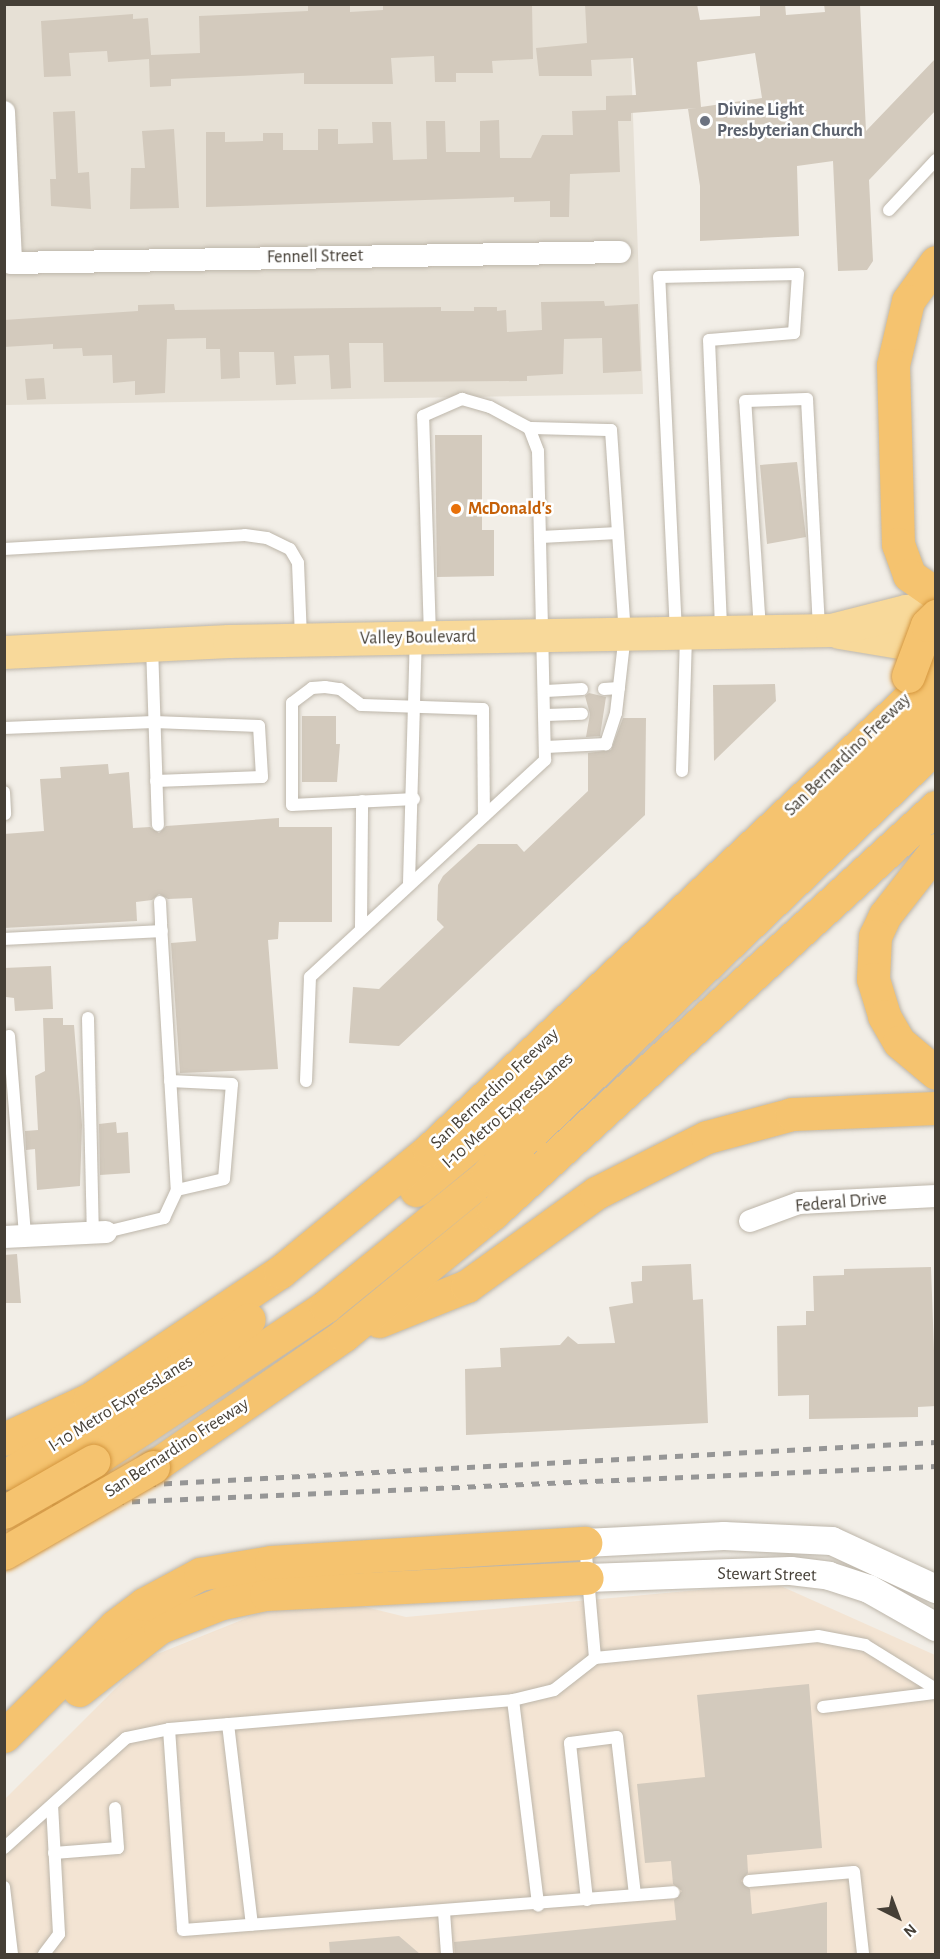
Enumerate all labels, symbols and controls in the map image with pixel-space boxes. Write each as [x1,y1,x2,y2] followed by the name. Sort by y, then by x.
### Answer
[717,100,863,142] place label: Divine Light Presbyterian Church
[698,114,712,128] marker: Divine Light Presbyterian Church
[267,245,363,269] street label: Fennell Street
[468,498,552,520] place label: McDonald's
[449,502,463,516] marker: McDonald's
[360,626,476,650] street label: Valley Boulevard
[780,689,916,821] street label: San Bernardino Freeway
[426,1024,564,1154] street label: San Bernardino Freeway
[438,1048,578,1174] street label: I-10 Metro ExpressLanes
[794,1188,888,1218] street label: Federal Drive
[45,1351,197,1457] street label: I-10 Metro ExpressLanes
[101,1393,253,1503] street label: San Bernardino Freeway
[717,1563,817,1587] street label: Stewart Street
[868,1887,928,1947] north arrow
[901,1921,920,1940] text: N

